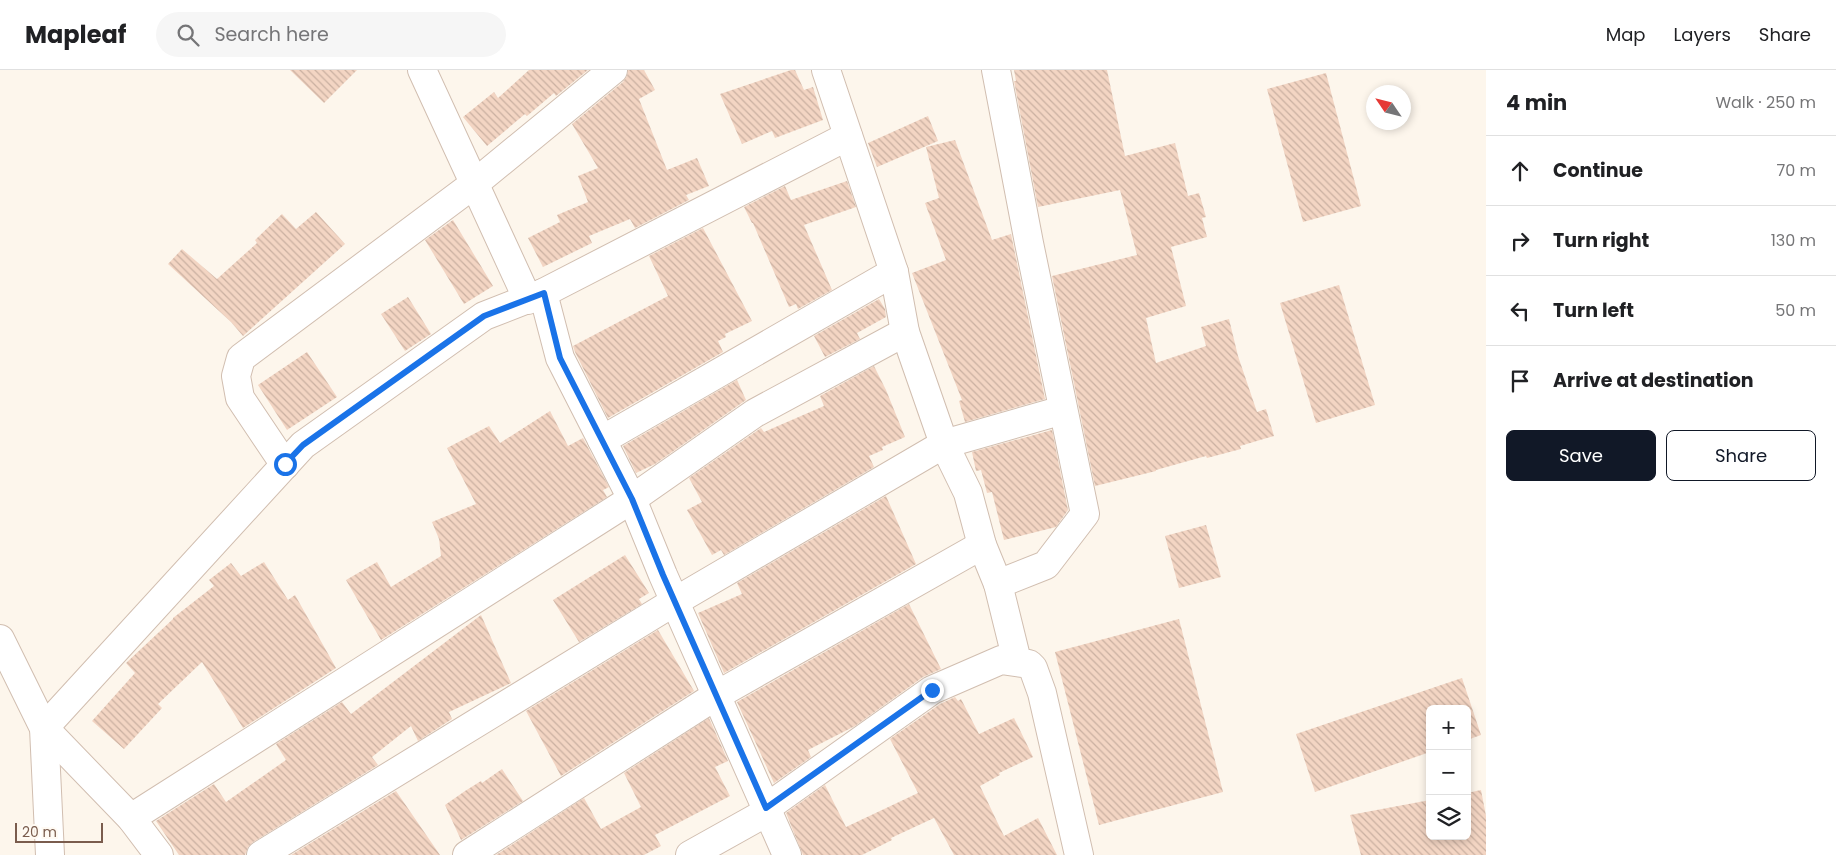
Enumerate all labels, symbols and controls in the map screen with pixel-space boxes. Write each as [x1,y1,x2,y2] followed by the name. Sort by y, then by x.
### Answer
[156,12,506,57] search box
[25,18,126,51] text: Mapleaf
[174,21,202,49] icon: search
[214,21,329,48] text: Search here
[1606,22,1646,47] text: Map
[1674,22,1731,47] text: Layers
[1759,22,1811,47] text: Share
[1366,85,1411,130] north arrow
[1506,88,1567,117] text: 4 min
[1715,91,1816,114] text: Walk · 250 m
[1506,157,1534,185] icon: ahead
[1553,157,1643,184] text: Continue
[1776,159,1816,182] text: 70 m
[1506,227,1534,255] icon: right
[1553,227,1649,254] text: Turn right
[1771,229,1816,252] text: 130 m
[1506,297,1534,325] icon: left
[1553,297,1634,324] text: Turn left
[1775,299,1816,322] text: 50 m
[1506,367,1534,395] icon: arrive
[1553,367,1754,394] text: Arrive at destination
[1506,430,1656,481] button: Save
[1666,430,1816,481] button: Share
[274,453,297,476] route start
[921,679,944,702] route end
[1426,705,1471,840] map controls
[1426,705,1471,750] button: +
[1426,750,1471,795] button: −
[1426,795,1471,840] button: layers
[15,820,102,843] scale bar
[22,822,57,842] text: 20 m

